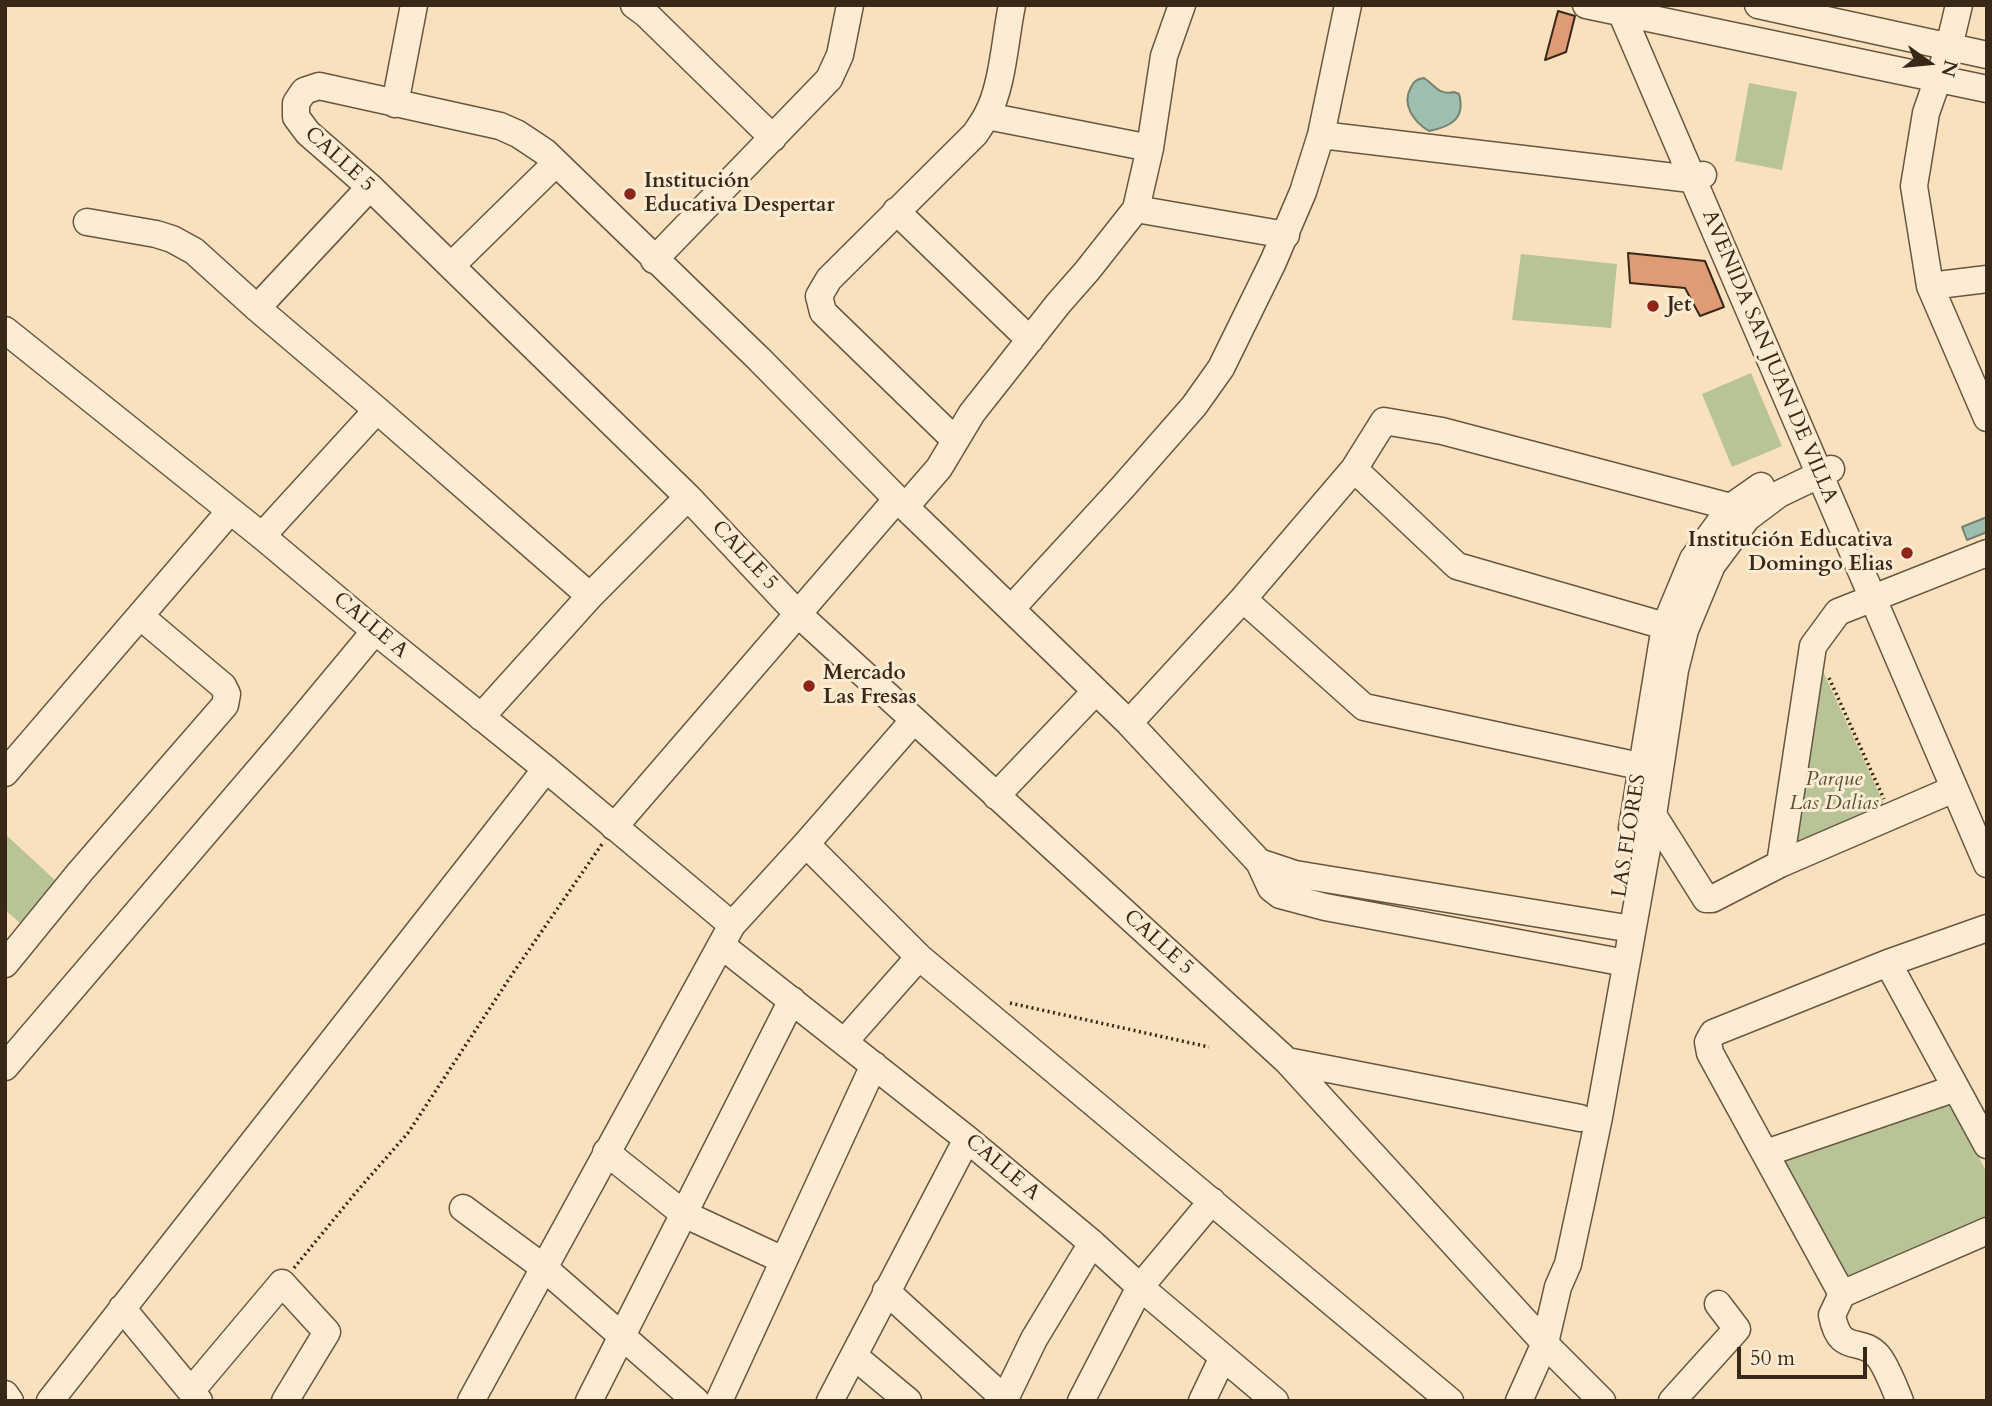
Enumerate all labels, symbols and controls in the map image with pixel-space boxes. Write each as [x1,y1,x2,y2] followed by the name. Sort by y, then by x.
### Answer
[1894,28,1964,98] north arrow
[1935,57,1964,80] text: N
[299,122,379,198] street label: CALLE 5
[644,169,835,219] place label: Institución Educativa Despertar
[622,186,638,202] marker: Institución Educativa Despertar
[1696,206,1842,508] street label: AVENIDA SAN JUAN DE VILLA
[1667,293,1691,319] place label: Jet
[1645,298,1661,314] marker: Jet
[706,516,782,596] street label: CALLE 5
[1688,528,1893,578] place label: Institución Educativa Domingo Elias
[1899,545,1915,561] marker: Institución Educativa Domingo Elias
[327,587,413,665] street label: CALLE A
[823,661,916,711] place label: Mercado Las Fresas
[801,678,817,694] marker: Mercado Las Fresas
[1789,767,1879,817] park label: Parque Las Dalias
[1608,772,1652,900] street label: LAS FLORES
[1118,905,1198,981] street label: CALLE 5
[959,1129,1045,1207] street label: CALLE A
[1740,1332,1870,1376] scale bar
[1750,1344,1795,1373] text: 50 m

